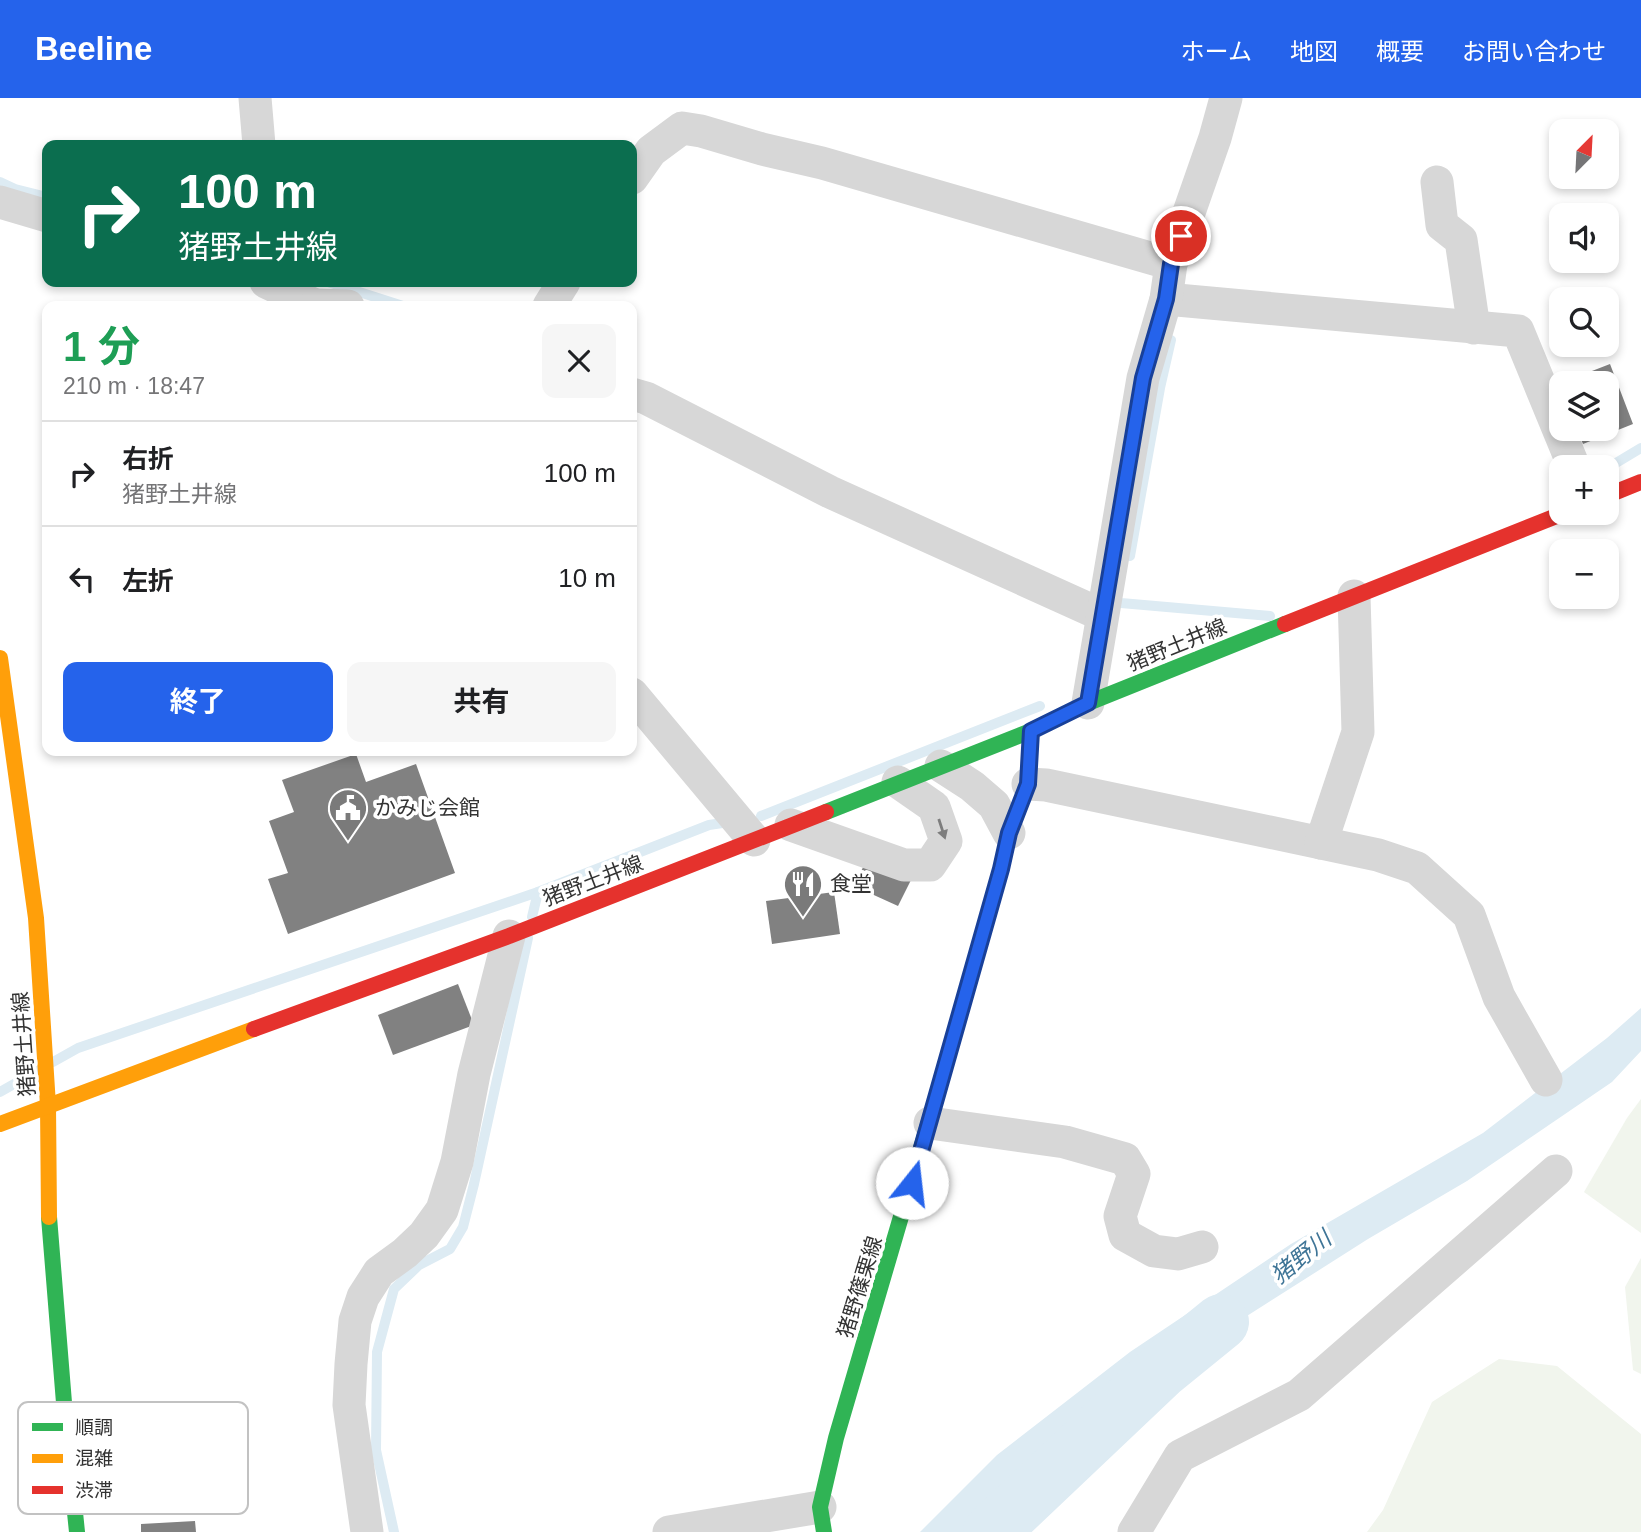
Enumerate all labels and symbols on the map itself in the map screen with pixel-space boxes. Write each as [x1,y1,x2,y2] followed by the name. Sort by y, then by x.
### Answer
[1549,119,1619,189] north arrow
[1151,206,1211,266] pin
[1124,614,1230,675] street label: 猪野土井線
[327,787,369,842] public building icon: かみじ会館
[375,796,480,819] place label: かみじ会館
[937,819,948,840] one-way arrow
[540,851,646,910] street label: 猪野土井線
[782,863,824,918] restaurant icon: 食堂
[830,872,872,895] place label: 食堂
[8,991,39,1097] street label: 猪野土井線
[875,1146,949,1220] position arrow
[1266,1223,1338,1289] water label: 猪野川
[833,1233,886,1340] street label: 猪野篠栗線
[18,1402,248,1514] legend
[75,1417,113,1438] text: 順調
[75,1448,113,1469] text: 混雑
[75,1480,113,1501] text: 渋滞

